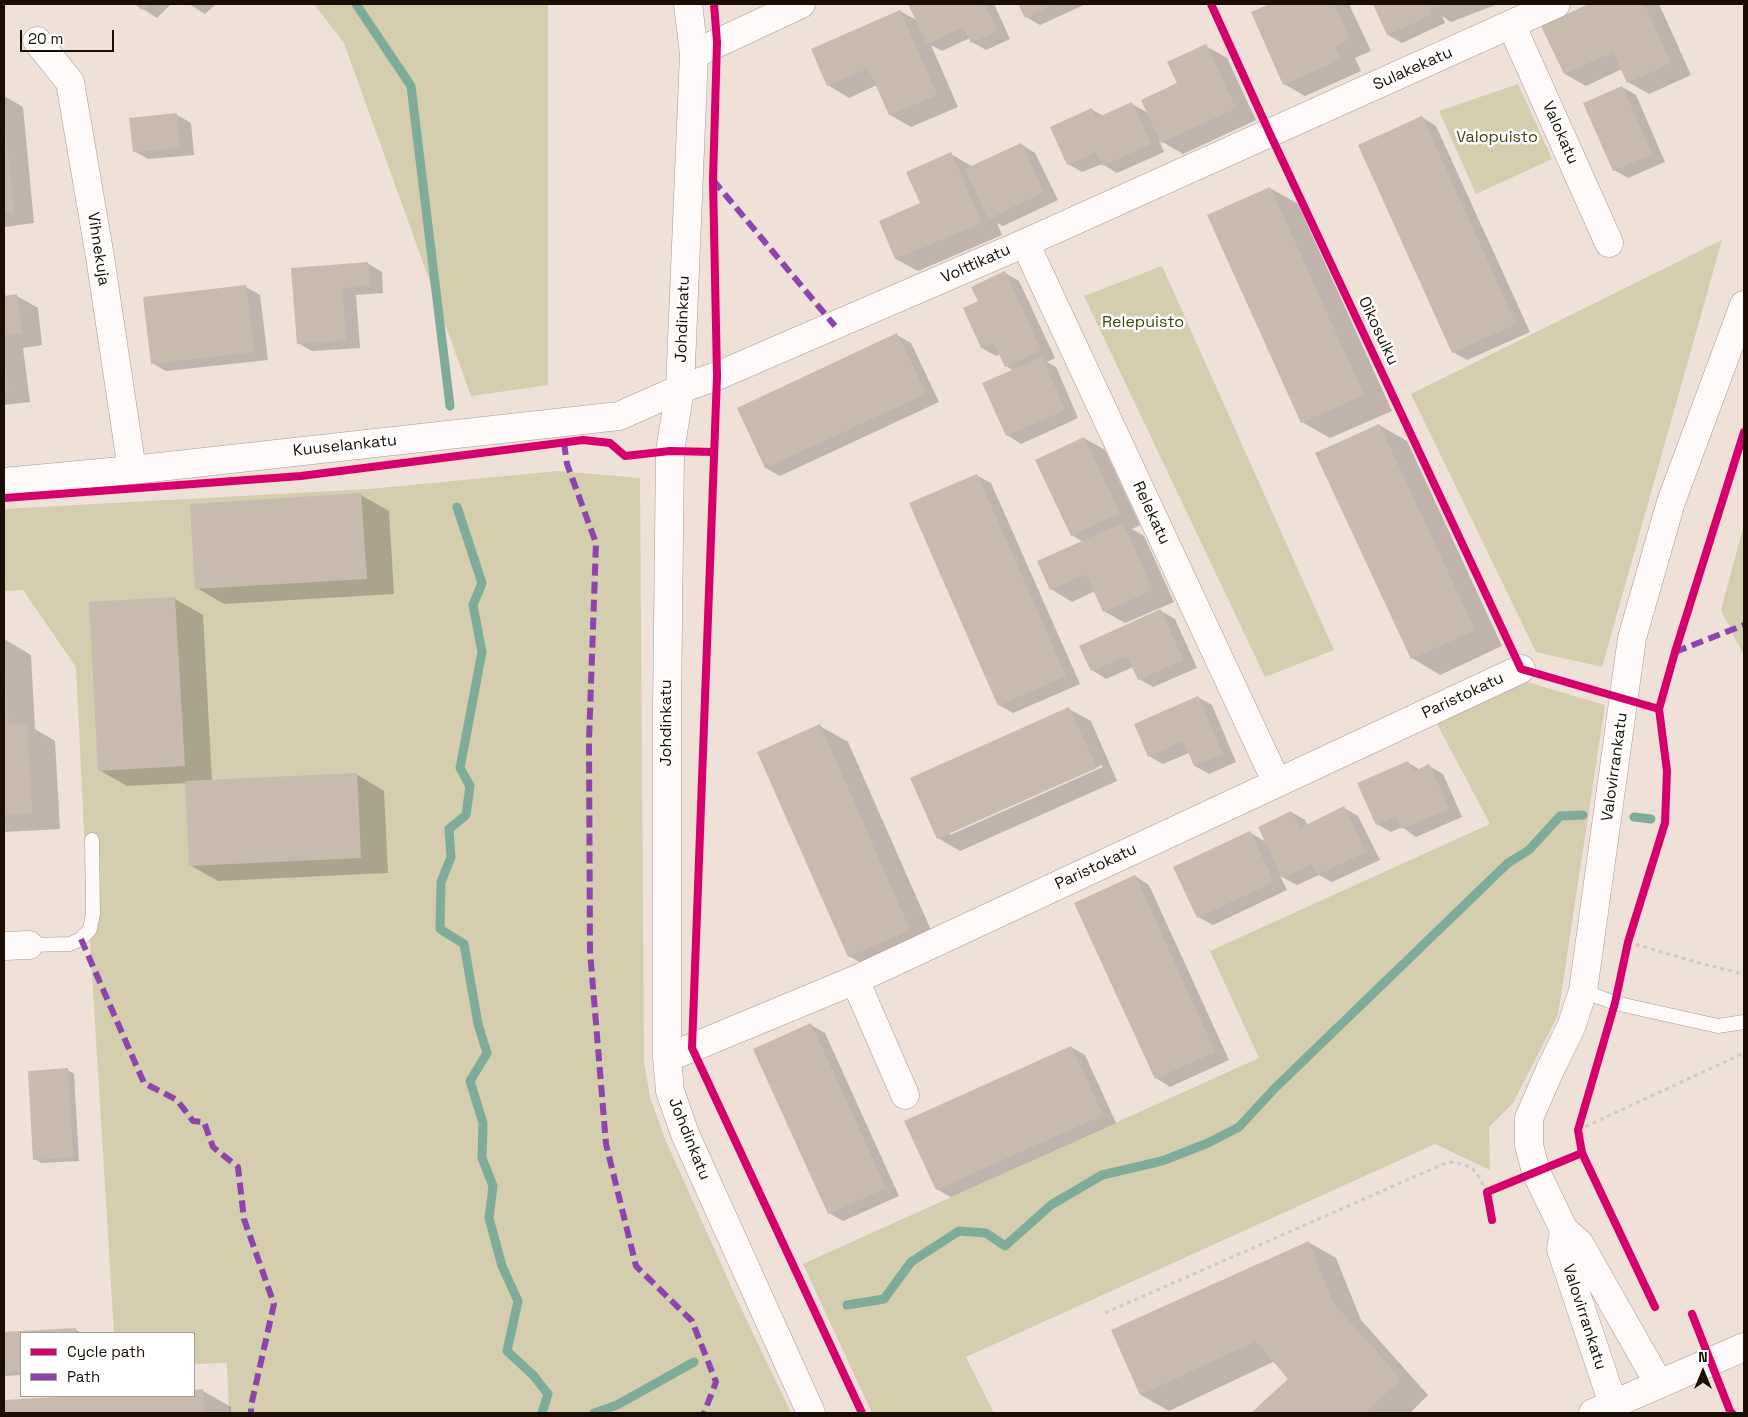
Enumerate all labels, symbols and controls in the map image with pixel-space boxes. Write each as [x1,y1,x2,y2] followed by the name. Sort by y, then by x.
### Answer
[22,20,116,52] scale bar
[28,29,63,48] text: 20 m
[1370,43,1456,95] street label: Sulakekatu
[1538,99,1582,167] street label: Valokatu
[1456,128,1538,148] park label: Valopuisto
[83,211,113,287] street label: Vihnekuja
[938,240,1014,288] street label: Volttikatu
[672,275,694,363] street label: Johdinkatu
[1354,294,1402,368] street label: Oikosulku
[1102,313,1184,333] park label: Relepuisto
[292,431,398,461] street label: Kuuselankatu
[1128,478,1174,548] street label: Relekatu
[1419,669,1507,723] street label: Paristokatu
[657,679,677,767] street label: Johdinkatu
[1598,711,1632,823] street label: Valovirrankatu
[1052,840,1140,894] street label: Paristokatu
[664,1095,714,1183] street label: Johdinkatu
[1558,1262,1610,1372] street label: Valovirrankatu
[20,1332,195,1397] legend
[67,1342,145,1361] text: Cycle path
[1678,1347,1728,1397] north arrow
[1698,1348,1708,1366] text: N
[67,1367,100,1386] text: Path

